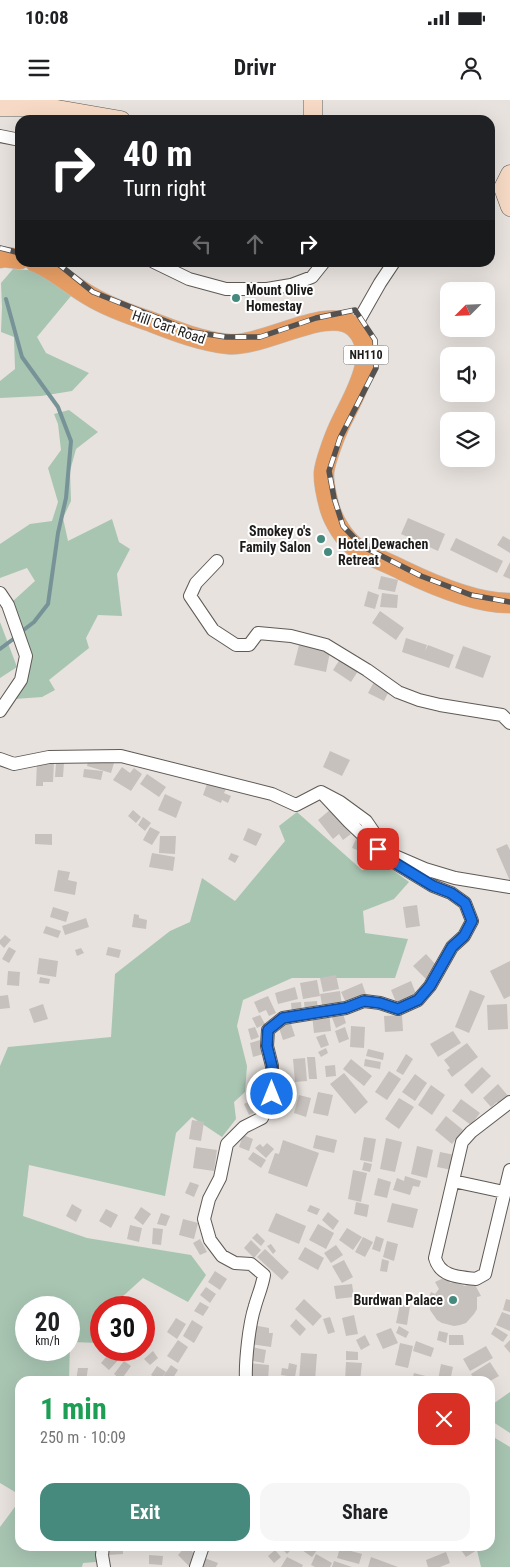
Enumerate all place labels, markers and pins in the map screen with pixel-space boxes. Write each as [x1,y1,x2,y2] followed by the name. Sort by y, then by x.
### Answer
[246,282,314,314] place label: Mount Olive Homestay
[230,292,242,304] marker: Mount Olive Homestay
[240,523,311,555] place label: Smokey o's Family Salon
[315,533,327,545] marker: Smokey o's Family Salon
[338,536,428,568] place label: Hotel Dewachen Retreat
[322,546,334,558] marker: Hotel Dewachen Retreat
[357,828,399,870] pin
[353,1292,443,1308] place label: Burdwan Palace
[447,1294,459,1306] marker: Burdwan Palace

